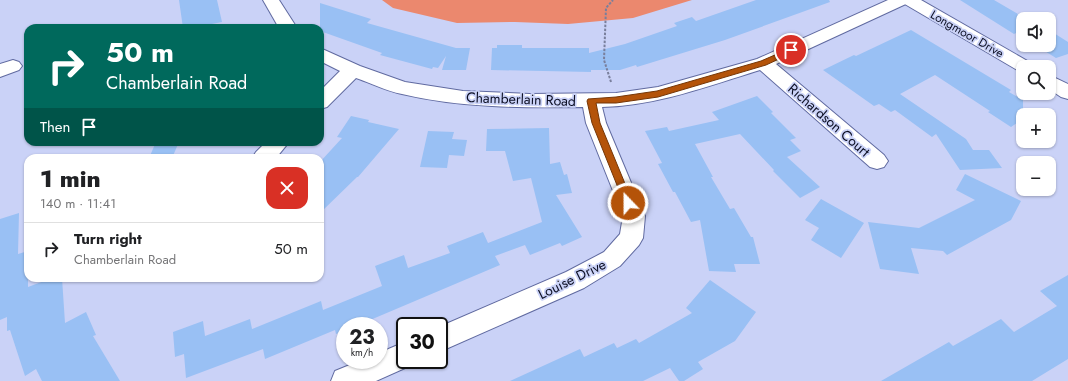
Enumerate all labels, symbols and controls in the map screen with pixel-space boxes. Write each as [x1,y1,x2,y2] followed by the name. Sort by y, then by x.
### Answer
[927,6,1007,62] street label: Longmoor Drive
[1016,12,1056,196] map controls
[1016,12,1056,52] button: sound
[106,32,174,73] text: 50 m
[774,33,808,67] pin
[780,39,802,61] icon: arrive
[40,40,92,92] icon: right
[1016,60,1056,100] button: search
[106,70,247,96] text: Chamberlain Road
[784,79,875,162] street label: Richardson Court
[466,87,576,111] street label: Chamberlain Road
[1016,108,1056,148] button: +
[40,116,70,138] text: Then
[78,116,100,138] icon: arrive
[1016,156,1056,196] button: −
[40,161,101,196] text: 1 min
[266,167,308,209] button: close
[607,182,649,224] position arrow
[40,194,116,213] text: 140 m · 11:41
[74,228,142,250] text: Turn right
[40,238,62,260] icon: right
[274,238,308,260] text: 50 m
[74,250,176,269] text: Chamberlain Road
[535,254,609,304] street label: Louise Drive
[396,317,448,369] speed limit sign: 30
[349,323,375,352] text: 23
[351,345,373,360] text: km/h

